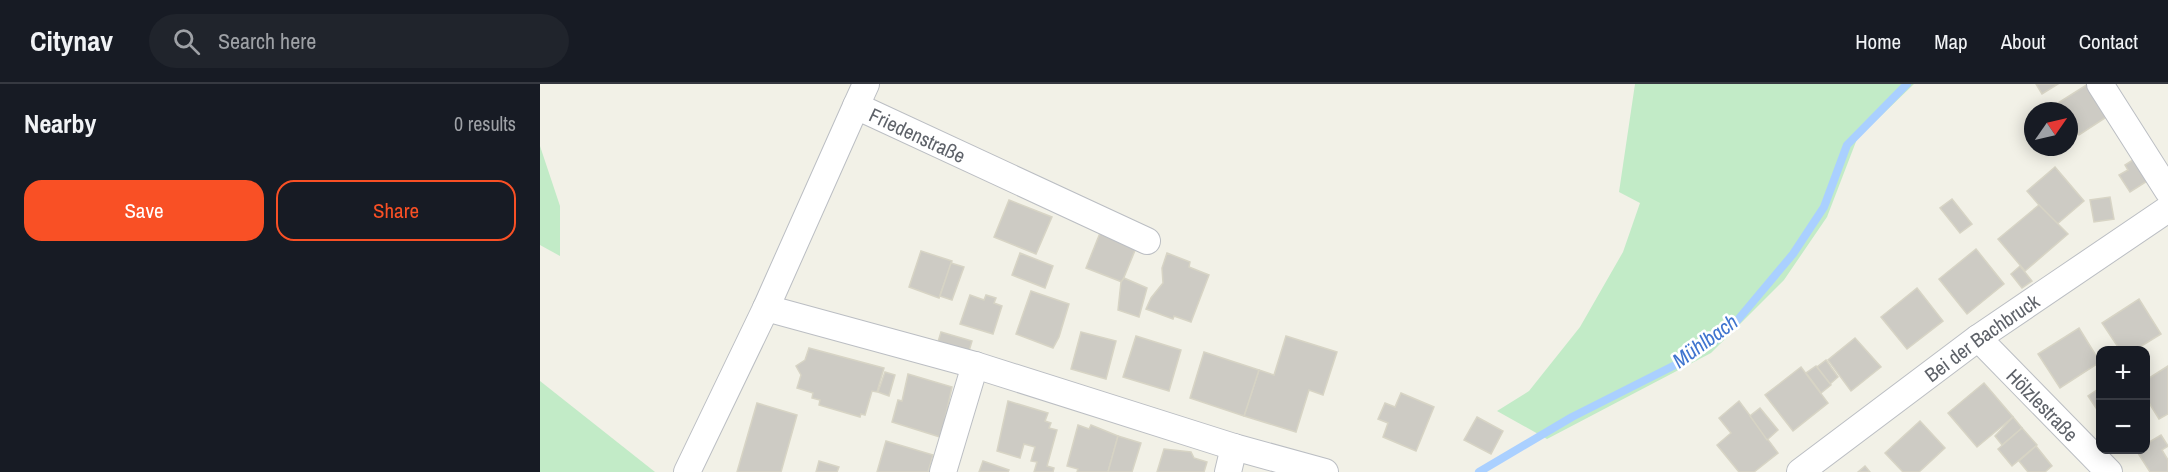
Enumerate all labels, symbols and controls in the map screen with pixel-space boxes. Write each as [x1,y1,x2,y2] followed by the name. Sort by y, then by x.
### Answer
[149,14,569,68] search box
[30,22,113,60] text: Citynav
[170,25,203,58] icon: search
[218,26,316,56] text: Search here
[1855,27,1901,56] text: Home
[1934,27,1968,56] text: Map
[2001,27,2046,56] text: About
[2079,27,2138,56] text: Contact
[865,101,970,168] street label: Friedenstraße
[2024,102,2078,156] north arrow
[24,106,96,141] text: Nearby
[454,110,516,137] text: 0 results
[24,180,264,241] button: Save
[276,180,516,241] button: Share
[1919,287,2045,387] street label: Bei der Bachbruck
[1666,307,1744,375] water label: Mühlbach
[2096,346,2150,454] map controls
[2096,346,2150,400] button: +
[2001,362,2085,447] street label: Hölzlestraße
[2096,400,2150,454] button: −

